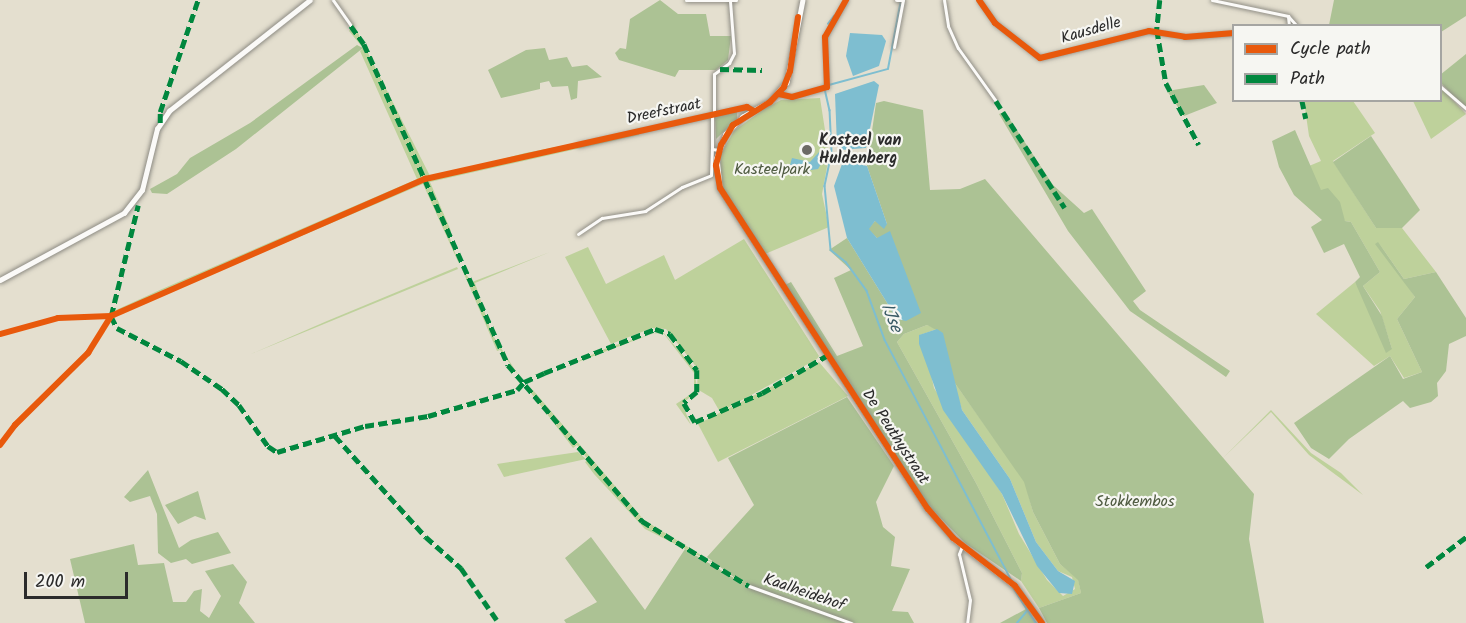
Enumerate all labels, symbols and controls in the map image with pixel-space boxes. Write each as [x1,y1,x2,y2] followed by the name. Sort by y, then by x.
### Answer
[1059,13,1123,49] street label: Kausdelle
[1232,24,1442,102] legend
[1290,35,1371,64] text: Cycle path
[1290,65,1325,94] text: Path
[625,95,703,129] street label: Dreefstraat
[819,131,901,169] place label: Kasteel van Huldenberg
[800,143,814,157] marker: Kasteel van Huldenberg
[734,160,810,180] park label: Kasteelpark
[874,300,906,336] water label: IJse
[857,386,933,488] street label: De Peuthystraat
[1095,492,1175,512] park label: Stokkembos
[27,560,130,598] scale bar
[35,568,85,597] text: 200 m
[761,570,847,616] street label: Kaalheidehof

